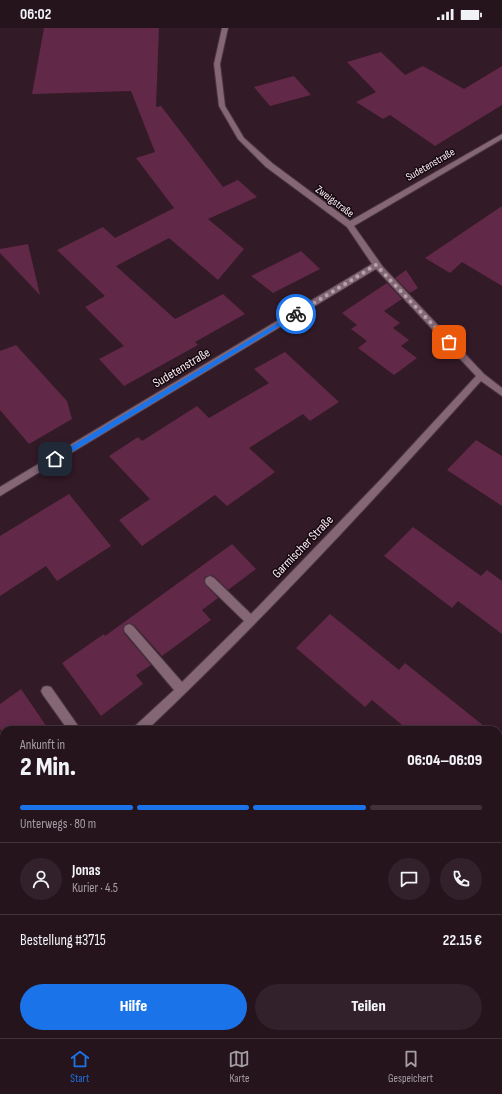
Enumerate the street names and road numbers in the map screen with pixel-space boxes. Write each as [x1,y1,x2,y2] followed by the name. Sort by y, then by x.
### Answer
[404,145,457,184] street label: Sudetenstraße
[313,183,357,220] street label: Zweigstraße
[150,344,213,391] street label: Sudetenstraße
[269,512,337,581] street label: Garmischer Straße

